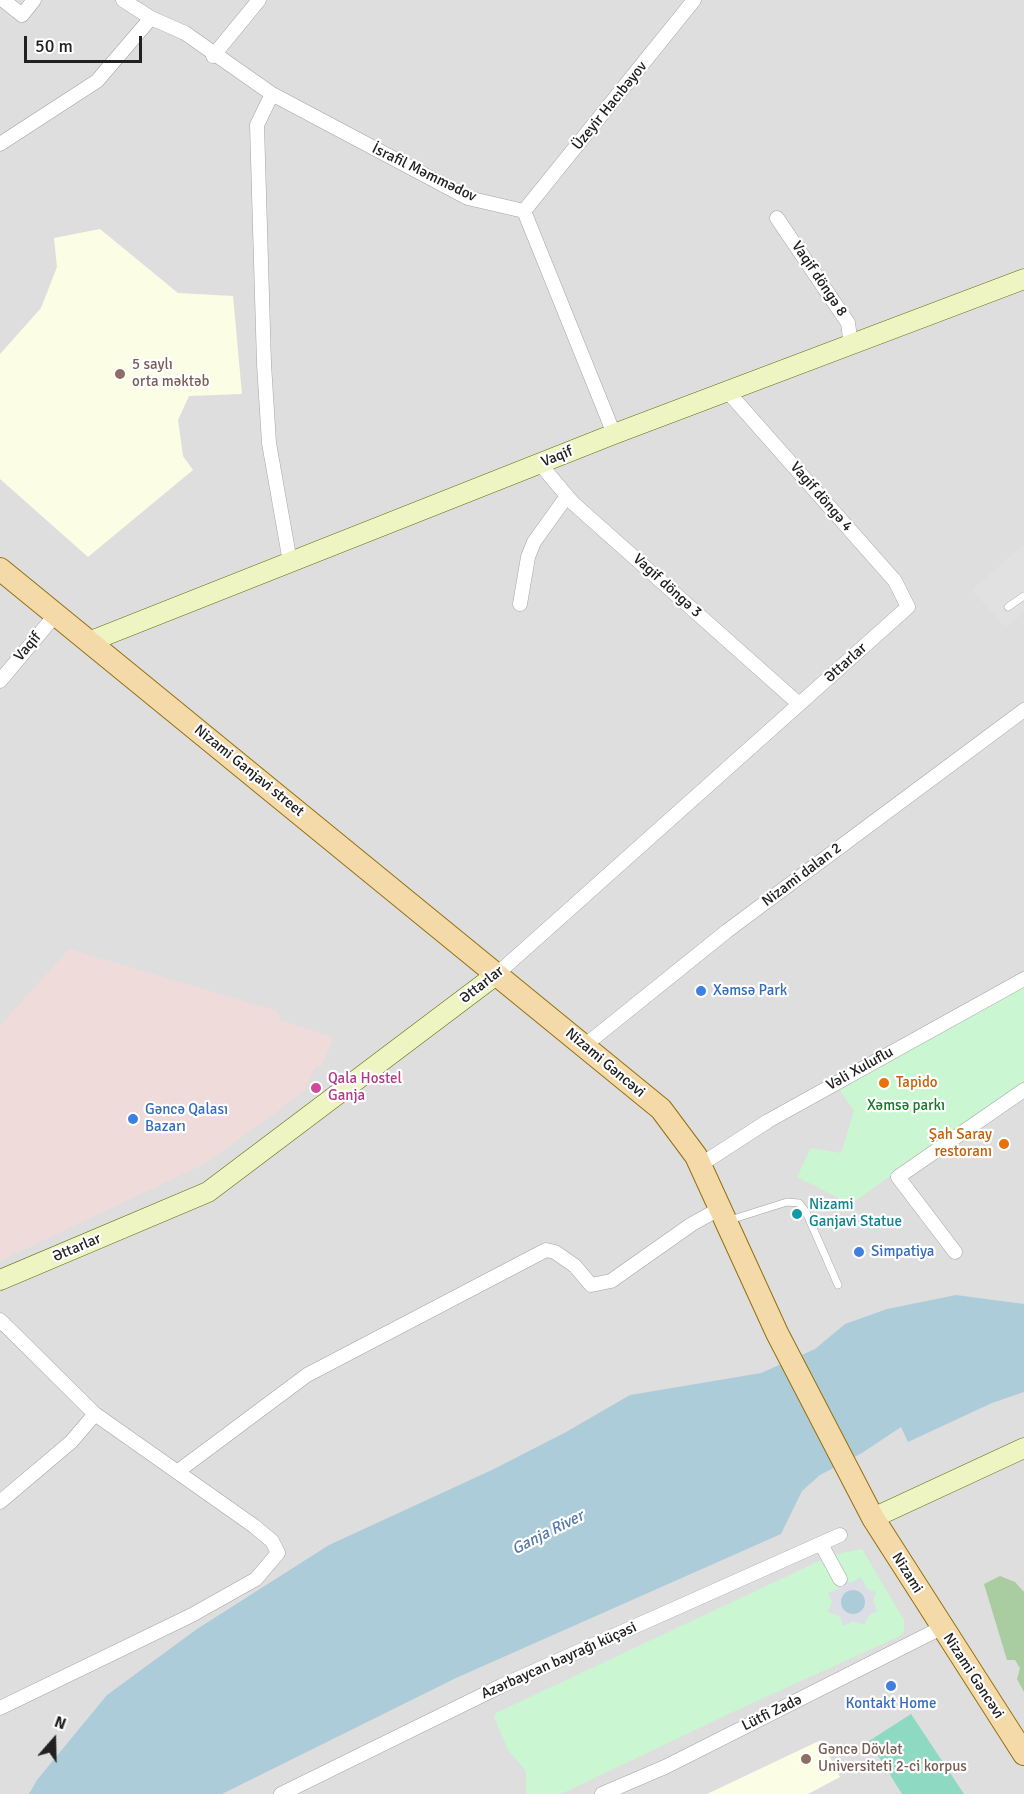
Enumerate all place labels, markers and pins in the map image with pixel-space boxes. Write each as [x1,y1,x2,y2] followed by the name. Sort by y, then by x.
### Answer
[132,356,209,391] place label: 5 saylı orta məktəb
[113,367,127,381] marker: 5 saylı orta məktəb
[713,982,787,1000] place label: Xəmsə Park
[694,984,708,998] marker: Xəmsə Park
[328,1070,402,1105] place label: Qala Hostel Ganja
[896,1074,938,1092] place label: Tapido
[877,1076,891,1090] marker: Tapido
[309,1081,323,1095] marker: Qala Hostel Ganja
[145,1101,228,1136] place label: Gəncə Qalası Bazarı
[126,1112,140,1126] marker: Gəncə Qalası Bazarı
[929,1126,992,1161] place label: Şah Saray restoranı
[997,1137,1011,1151] marker: Şah Saray restoranı
[809,1196,902,1231] place label: Nizami Ganjavi Statue
[790,1207,804,1221] marker: Nizami Ganjavi Statue
[871,1243,934,1261] place label: Simpatiya
[852,1245,866,1259] marker: Simpatiya
[884,1679,898,1693] marker: Kontakt Home
[846,1695,936,1713] place label: Kontakt Home
[818,1741,967,1776] place label: Gəncə Dövlət Universiteti 2-ci korpus
[799,1752,813,1766] marker: Gəncə Dövlət Universiteti 2-ci korpus

